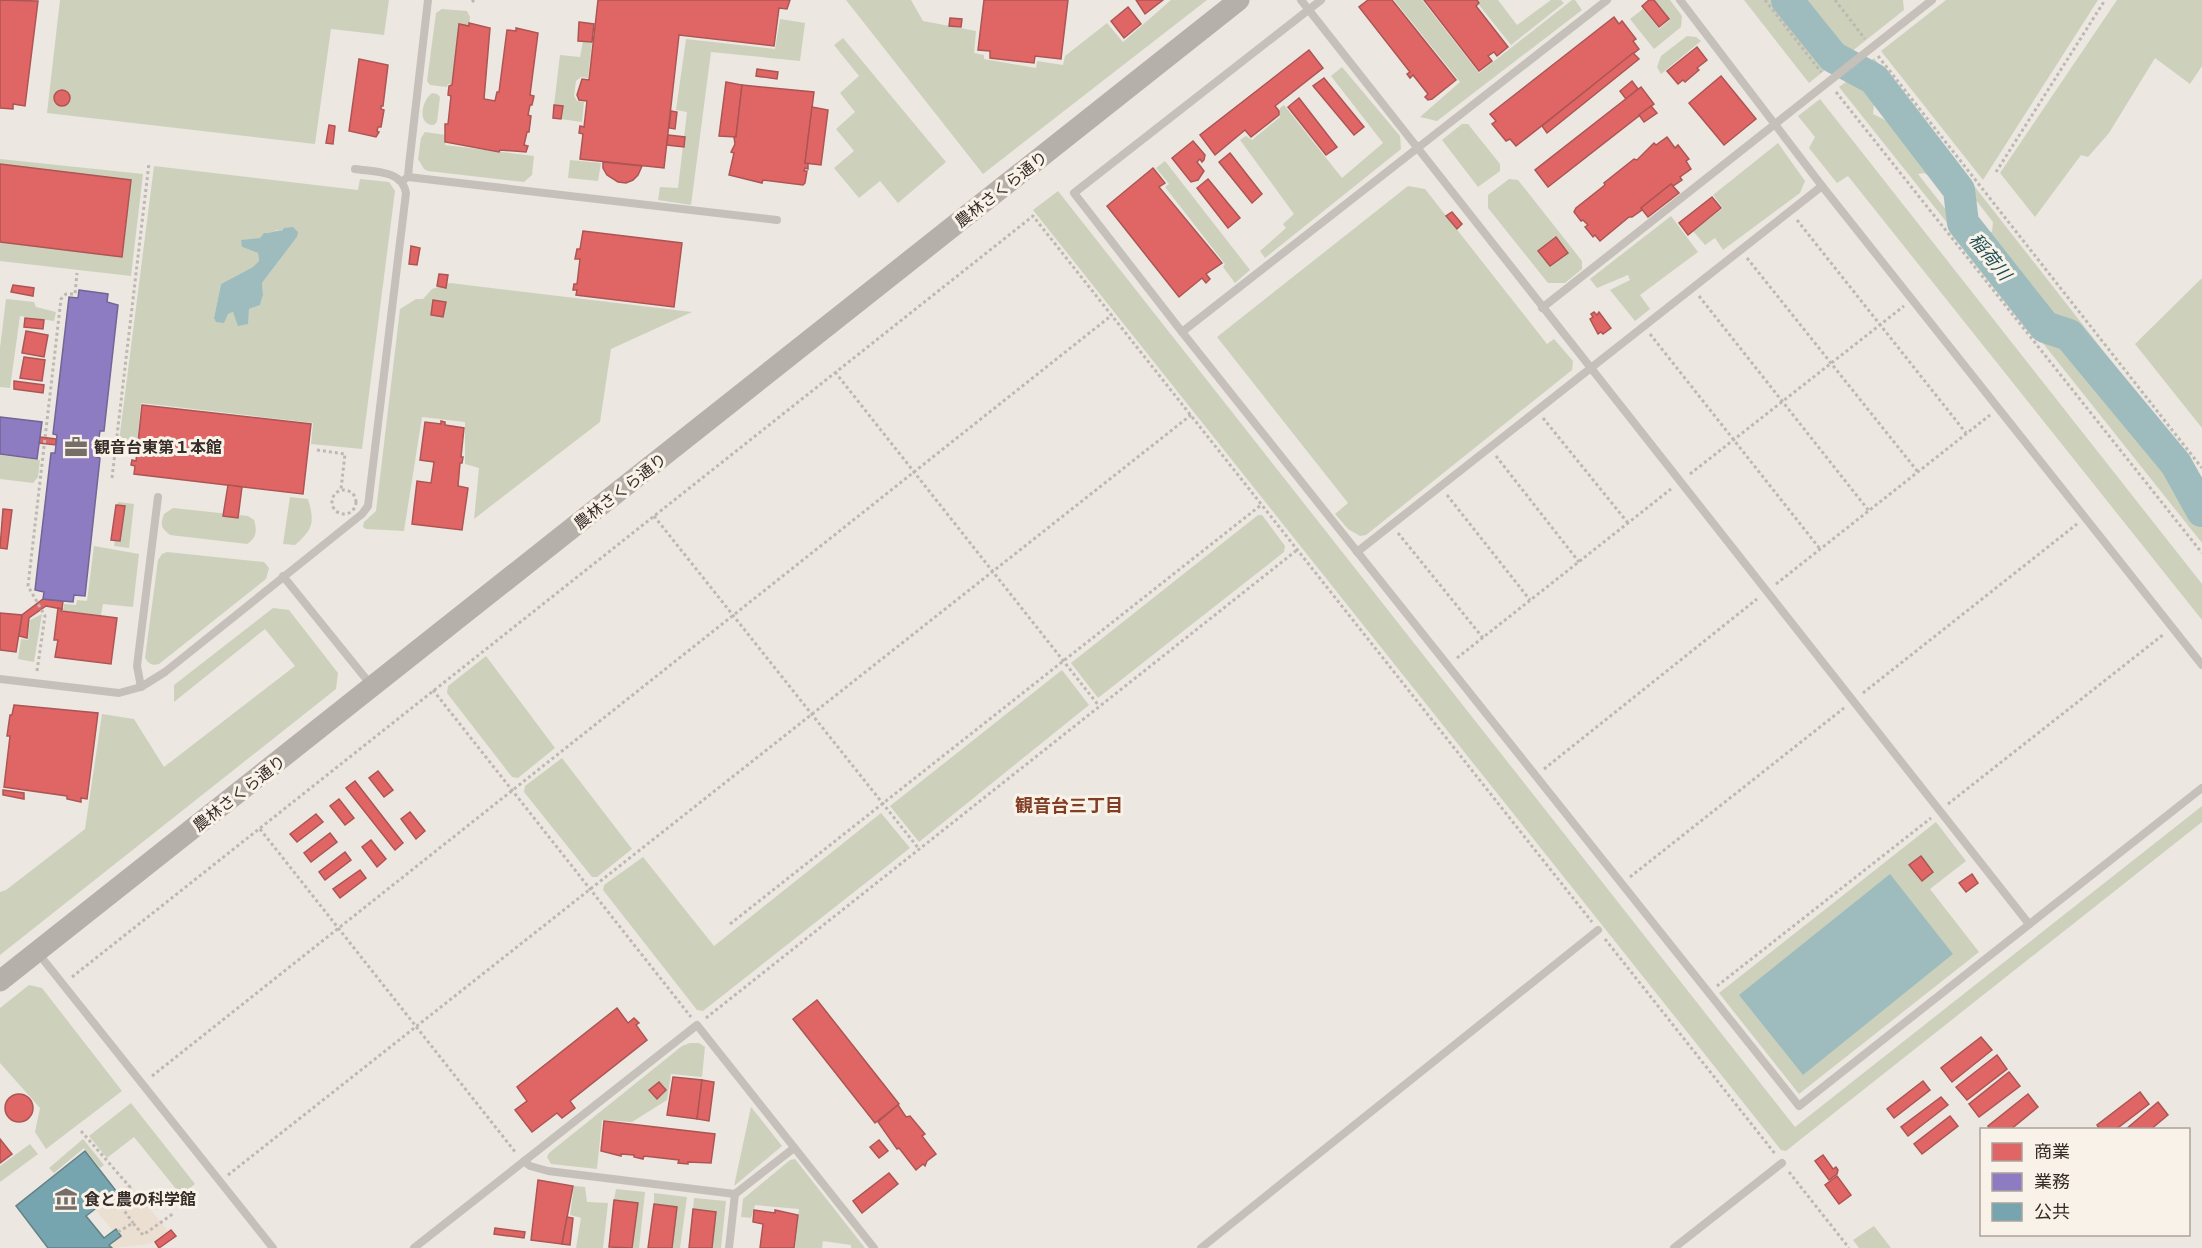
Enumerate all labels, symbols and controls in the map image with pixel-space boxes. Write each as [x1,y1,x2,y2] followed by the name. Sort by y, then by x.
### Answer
[951,147,1051,231] street label: 農林さくら通り
[1964,229,2017,286] water label: 稲荷川
[63,434,89,460] office icon: 観音台東第１本館
[94,438,222,457] place label: 観音台東第１本館
[570,449,670,533] street label: 農林さくら通り
[189,751,289,835] street label: 農林さくら通り
[1015,795,1123,817] district label: 観音台三丁目
[1980,1128,2190,1236] legend
[2034,1141,2070,1163] text: 商業
[2034,1171,2070,1193] text: 業務
[53,1186,79,1212] museum icon: 食と農の科学館
[84,1190,196,1209] place label: 食と農の科学館
[2034,1201,2070,1223] text: 公共

